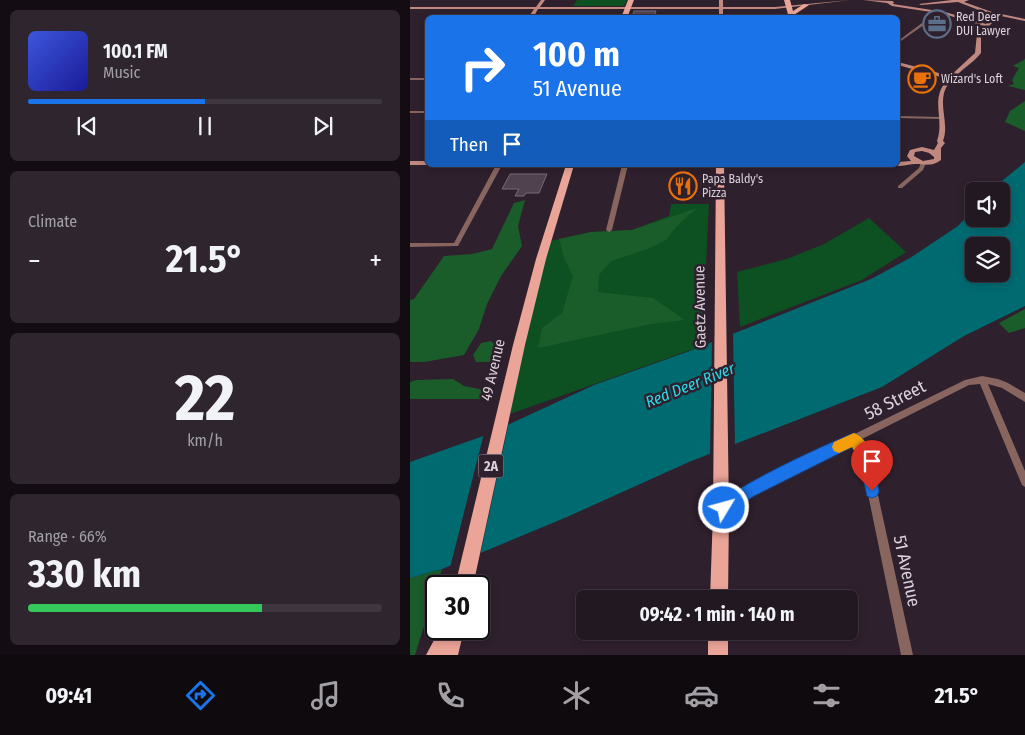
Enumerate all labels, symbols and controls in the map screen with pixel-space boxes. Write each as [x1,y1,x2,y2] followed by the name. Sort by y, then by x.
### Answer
[922,9,952,39] office icon: Red Deer DUI Lawyer
[956,10,1011,38] place label: Red Deer DUI Lawyer
[533,33,620,75] text: 100 m
[450,35,515,100] icon: right
[103,40,168,63] text: 100.1 FM
[103,63,140,82] text: Music
[907,64,937,94] cafe icon: Wizard's Loft
[941,72,1003,86] place label: Wizard's Loft
[533,75,622,102] text: 51 Avenue
[73,112,101,140] icon: previous
[191,112,219,140] icon: pause
[309,112,337,140] icon: next
[498,130,526,158] icon: arrive
[450,133,488,156] text: Then
[668,171,698,201] restaurant icon: Papa Baldy's Pizza
[702,172,763,200] place label: Papa Baldy's Pizza
[965,182,1010,282] map controls
[965,182,1010,227] button: sound
[28,212,77,231] text: Climate
[166,236,244,282] text: 21.5°
[965,237,1010,282] button: layers
[28,244,41,277] text: −
[369,244,382,277] text: +
[690,265,710,349] street label: Gaetz Avenue
[477,337,509,403] street label: 49 Avenue
[643,358,738,412] water label: Red Deer River
[175,359,235,437] text: 22
[861,375,929,425] street label: 58 Street
[187,431,223,450] text: km/h
[851,440,893,491] pin
[858,447,886,475] icon: arrive
[478,454,504,478] road number: 2A
[697,481,749,533] position arrow
[28,527,107,546] text: Range · 66%
[889,533,925,609] street label: 51 Avenue
[28,551,141,597] text: 330 km
[425,575,490,640] speed limit sign: 30
[639,603,795,626] text: 09:42 · 1 min · 140 m
[183,678,218,713] icon: directions
[308,678,343,713] icon: music
[433,678,468,713] icon: phone
[559,678,594,713] icon: climate
[684,678,719,713] icon: car
[809,678,844,713] icon: filters
[45,682,92,709] text: 09:41
[935,682,980,709] text: 21.5°

